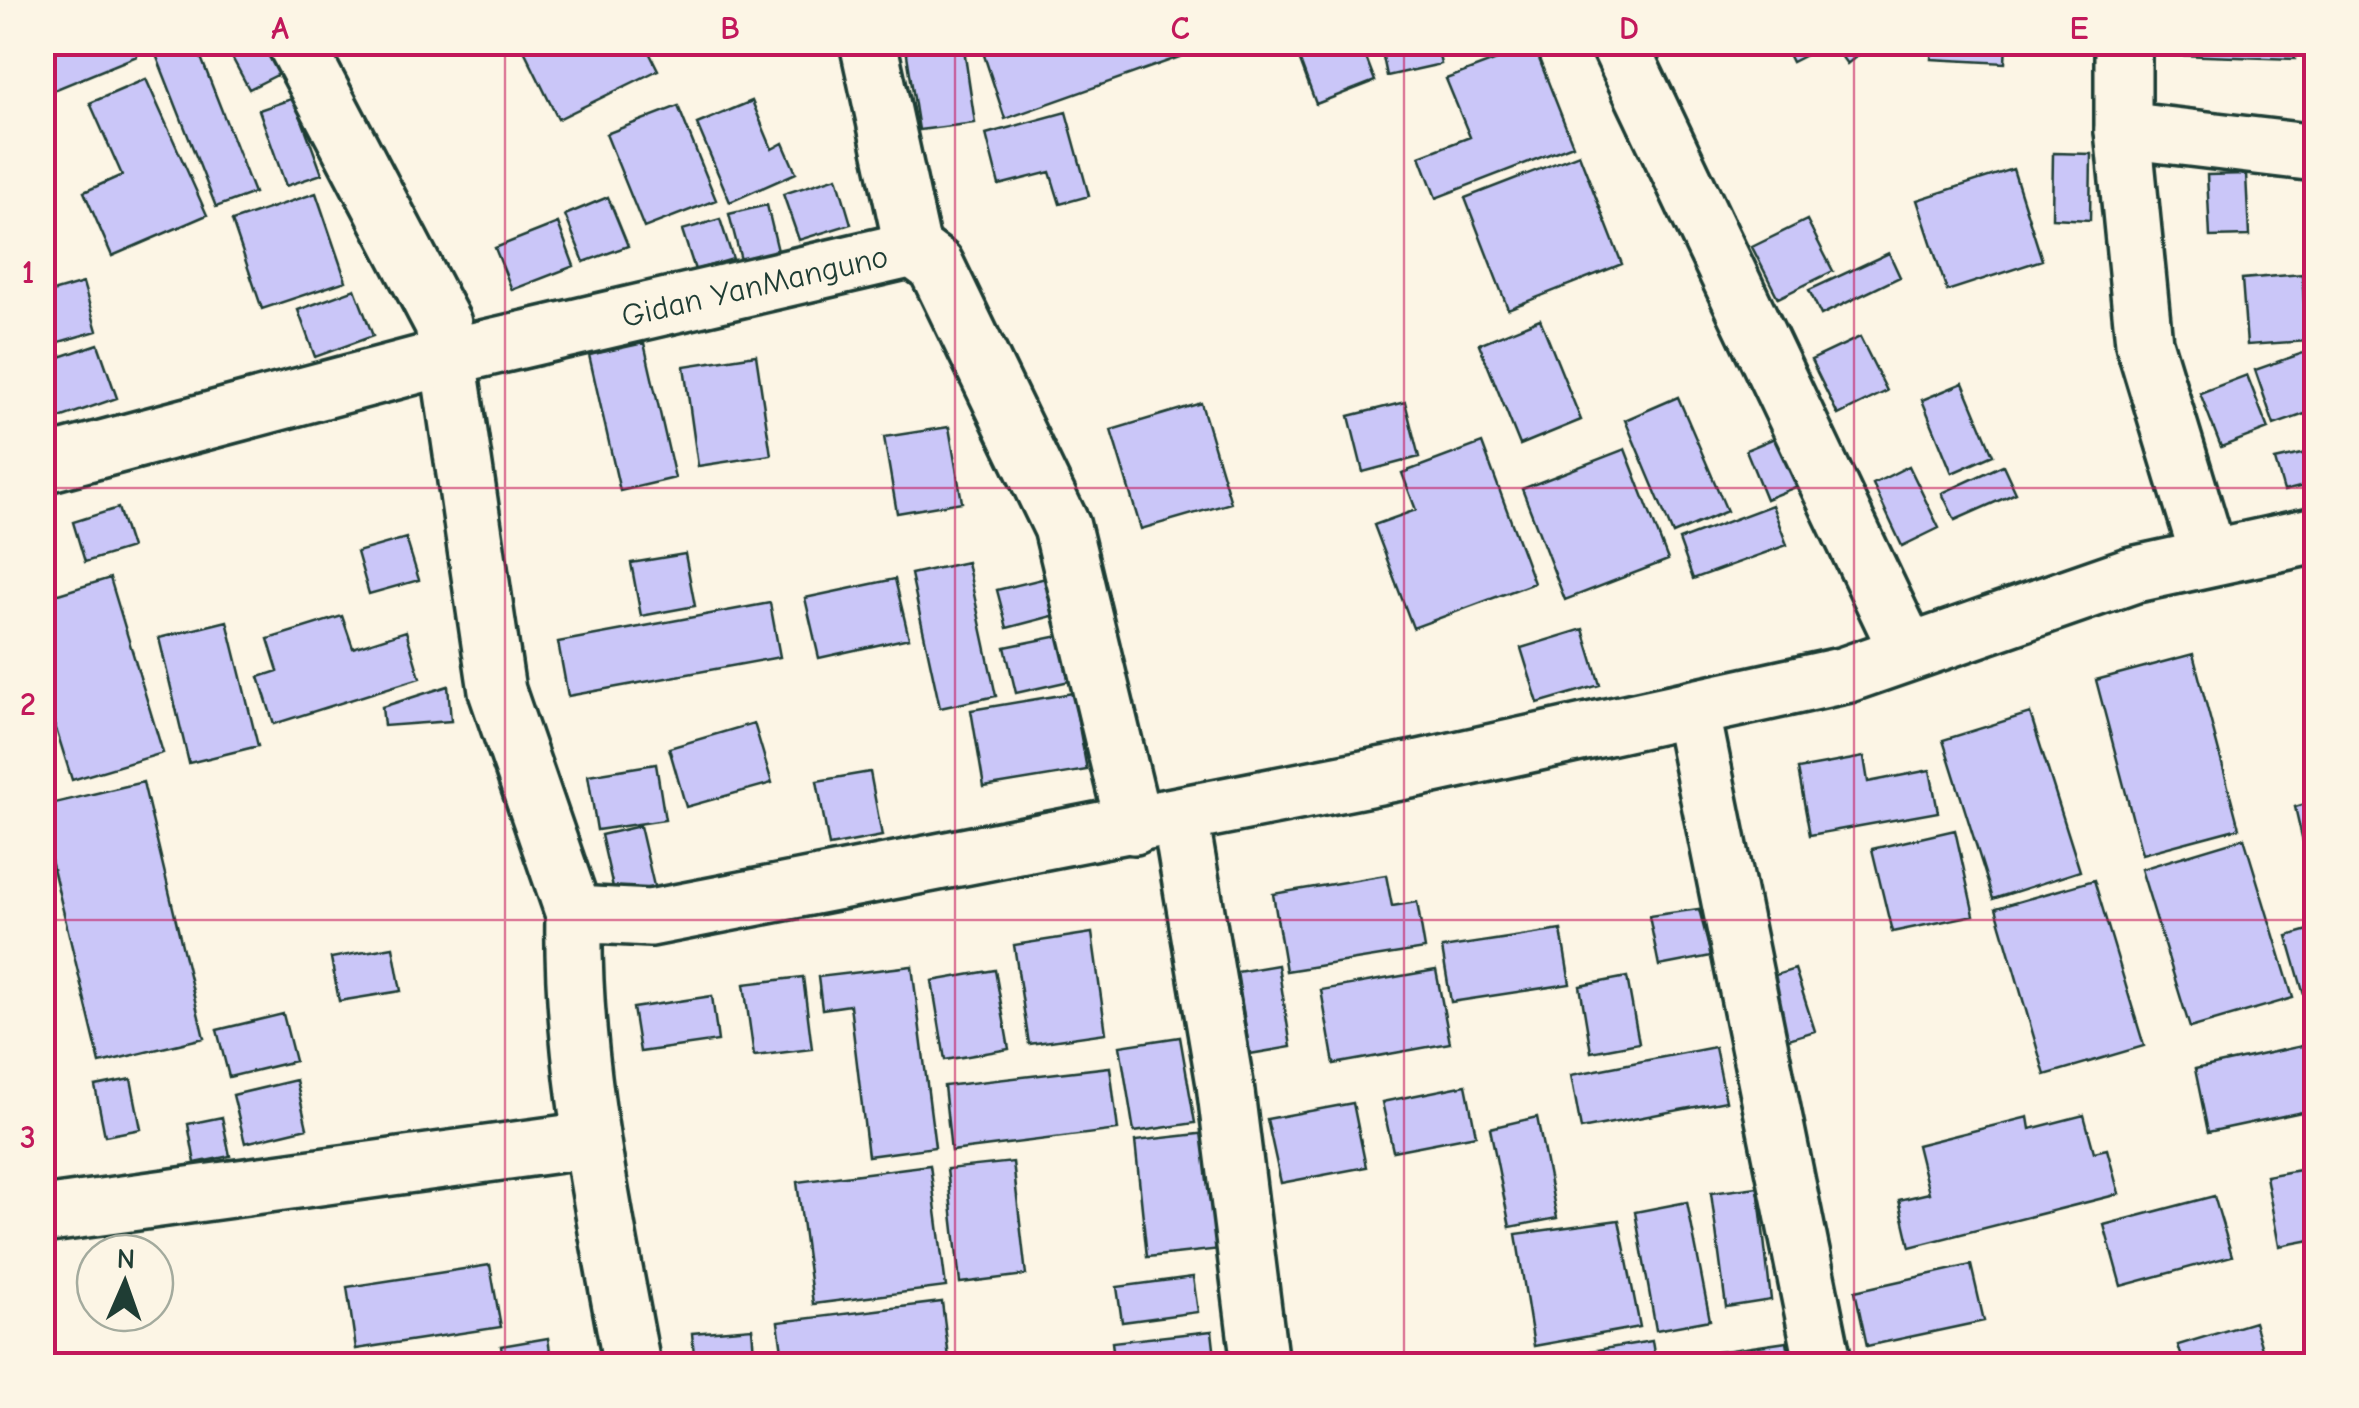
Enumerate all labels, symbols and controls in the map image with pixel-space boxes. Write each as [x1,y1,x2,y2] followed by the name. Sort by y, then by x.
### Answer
[271,10,289,47] text: A
[720,10,740,47] text: B
[1170,10,1190,47] text: C
[1619,10,1639,47] text: D
[2070,10,2089,47] text: E
[618,237,892,335] street label: Gidan YanManguno
[22,254,34,291] text: 1
[20,686,36,723] text: 2
[20,1119,36,1156] text: 3
[75,1233,175,1333] north arrow
[116,1243,136,1275] text: N

